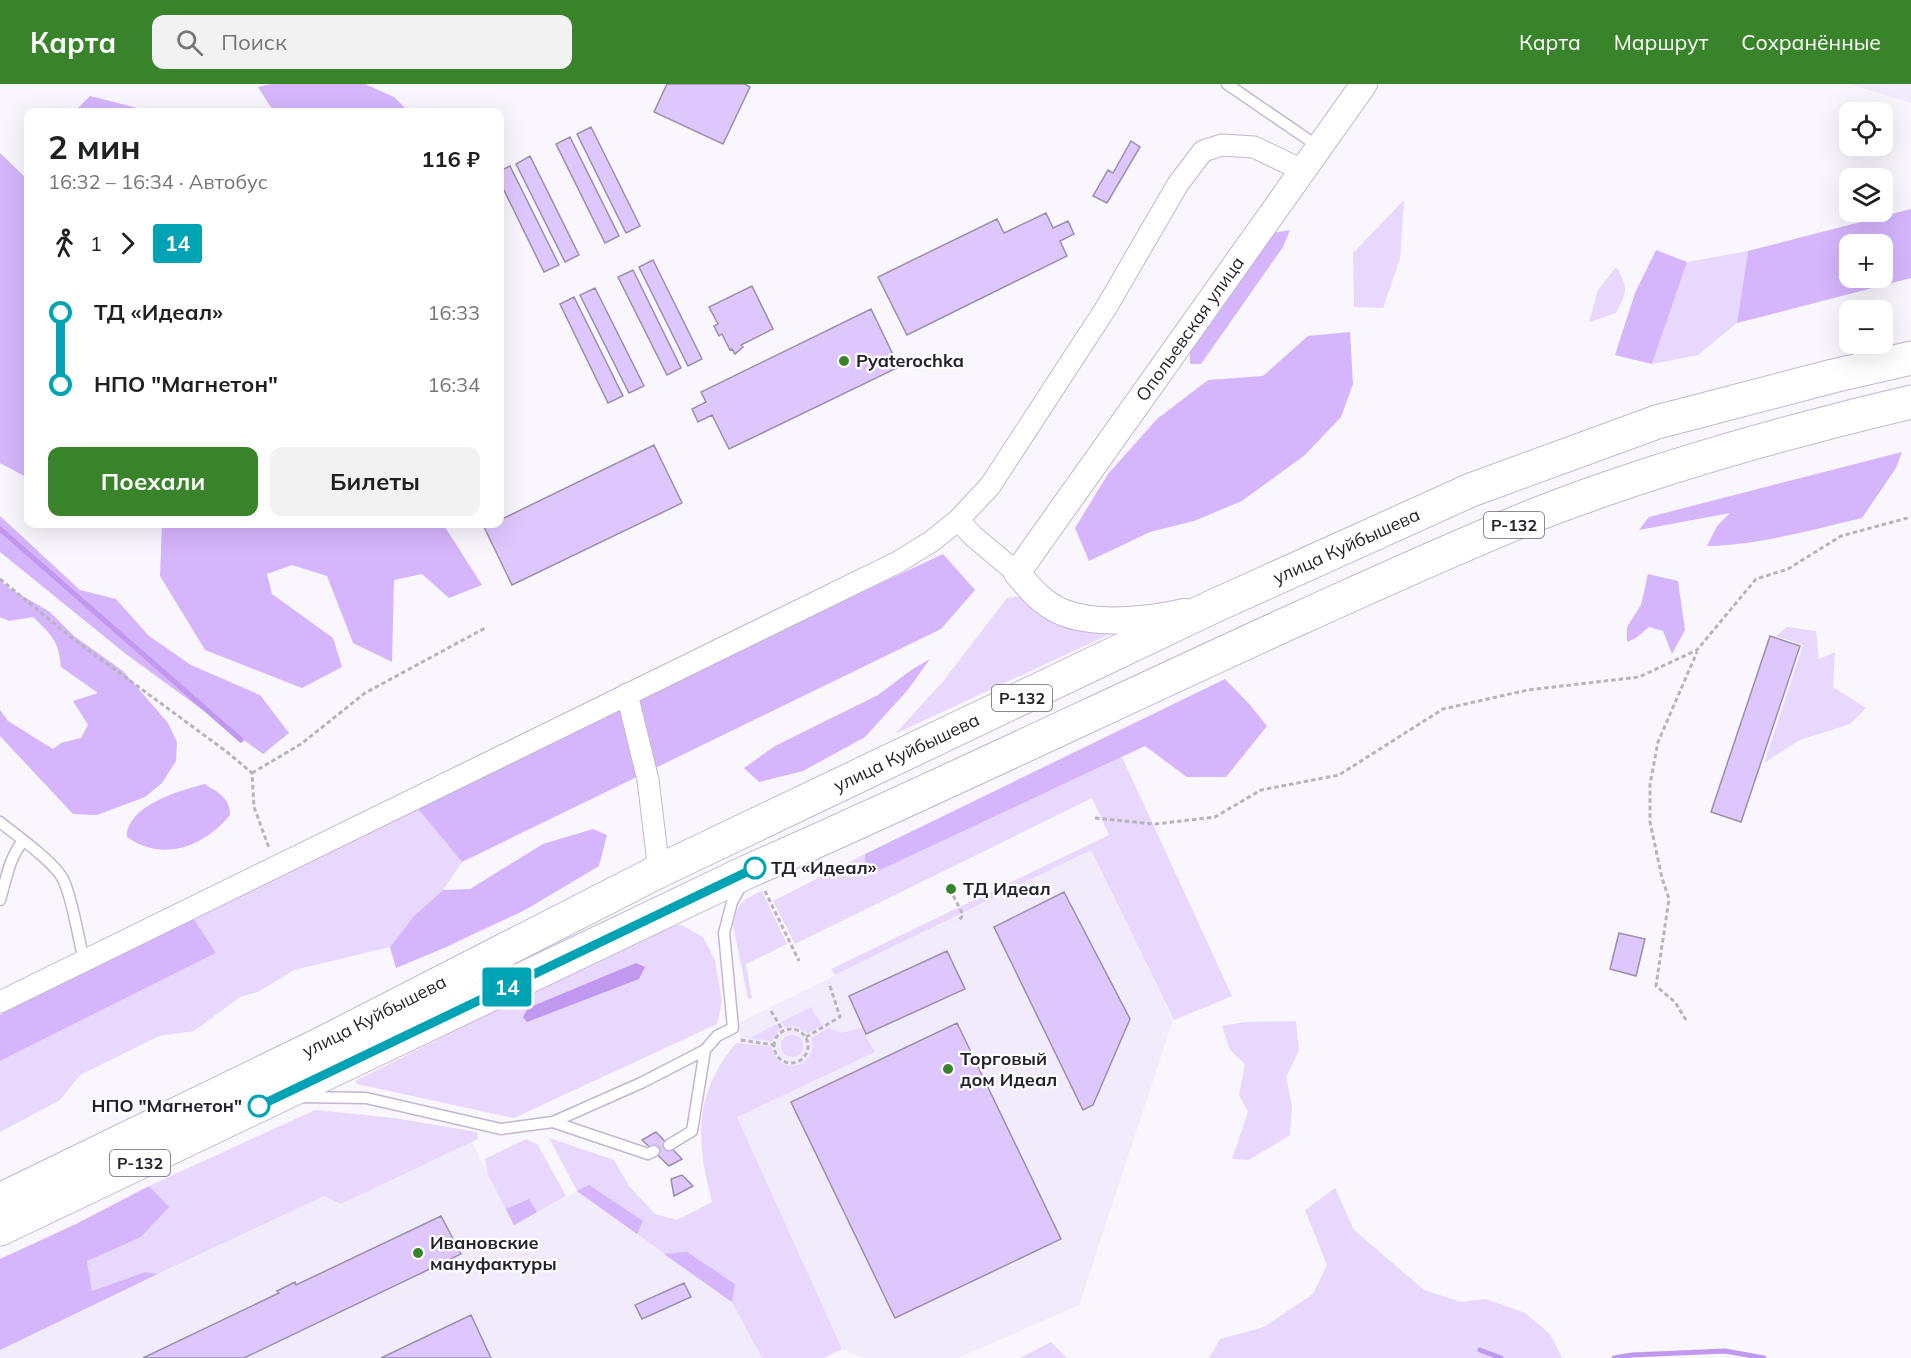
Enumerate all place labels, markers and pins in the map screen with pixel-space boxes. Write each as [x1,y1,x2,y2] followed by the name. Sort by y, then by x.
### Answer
[856,349,964,372] place label: Pyaterochka
[837,354,851,368] marker: Pyaterochka
[771,856,877,879] place label: ТД «Идеал»
[744,857,766,879] marker: ТД «Идеал»
[963,877,1051,900] place label: ТД Идеал
[944,882,958,896] marker: ТД Идеал
[960,1047,1057,1091] place label: Торговый дом Идеал
[941,1062,955,1076] marker: Торговый дом Идеал
[92,1094,242,1117] place label: НПО "Магнетон"
[248,1095,270,1117] marker: НПО "Магнетон"
[430,1231,557,1275] place label: Ивановские мануфактуры
[411,1246,425,1260] marker: Ивановские мануфактуры

